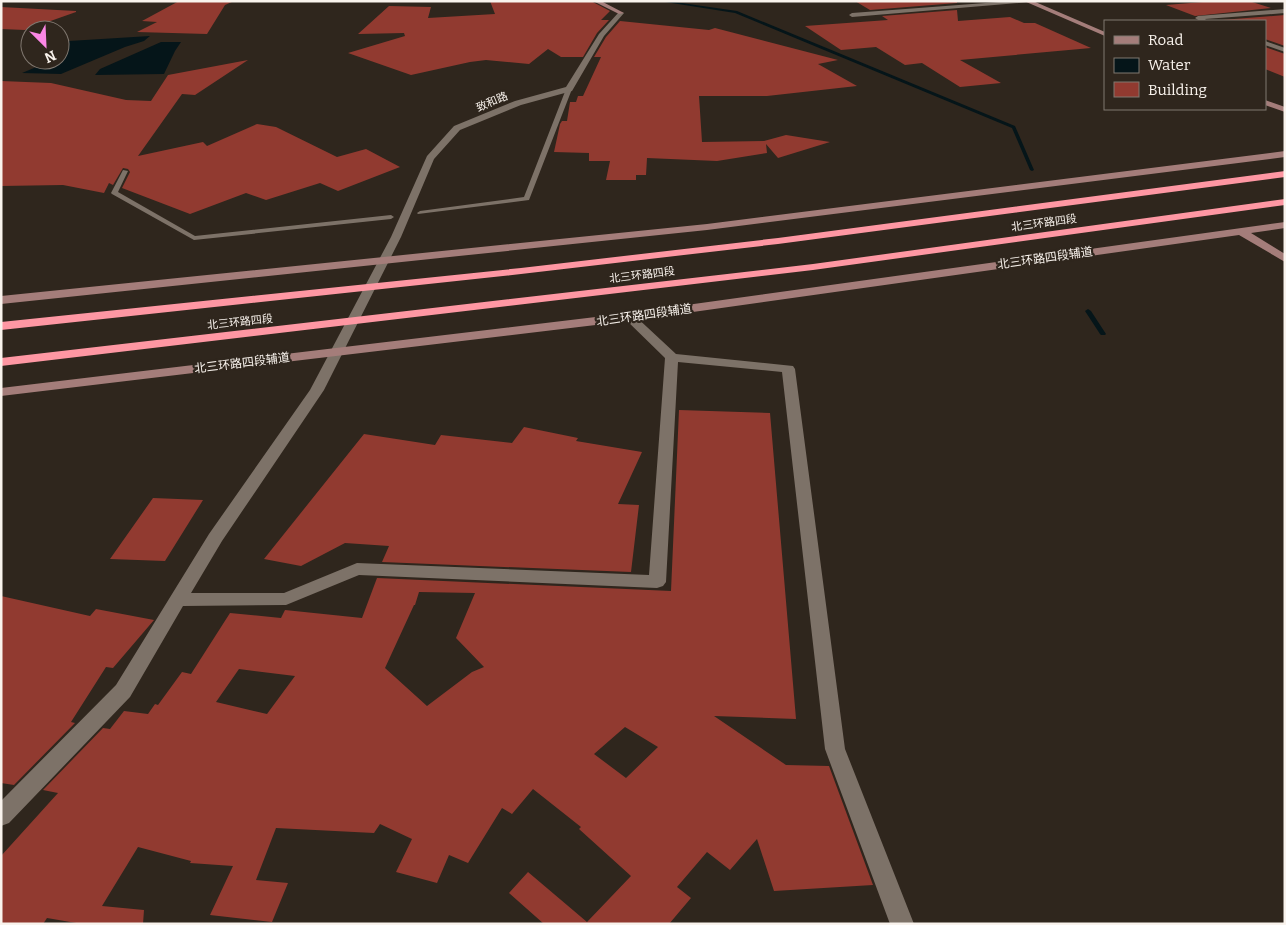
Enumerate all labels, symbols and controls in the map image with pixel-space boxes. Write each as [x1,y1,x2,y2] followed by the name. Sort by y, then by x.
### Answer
[20,20,70,70] north arrow
[1104,20,1266,110] legend
[1148,31,1183,49] text: Road
[42,46,58,66] text: N
[1148,56,1191,74] text: Water
[1148,81,1207,99] text: Building
[474,90,510,114] street label: 致和路
[1010,212,1078,234] street label: 北三环路四段
[996,244,1094,272] street label: 北三环路四段辅道
[608,265,676,285] street label: 北三环路四段
[595,301,693,329] street label: 北三环路四段辅道
[207,312,273,332] street label: 北三环路四段
[193,350,291,376] street label: 北三环路四段辅道

